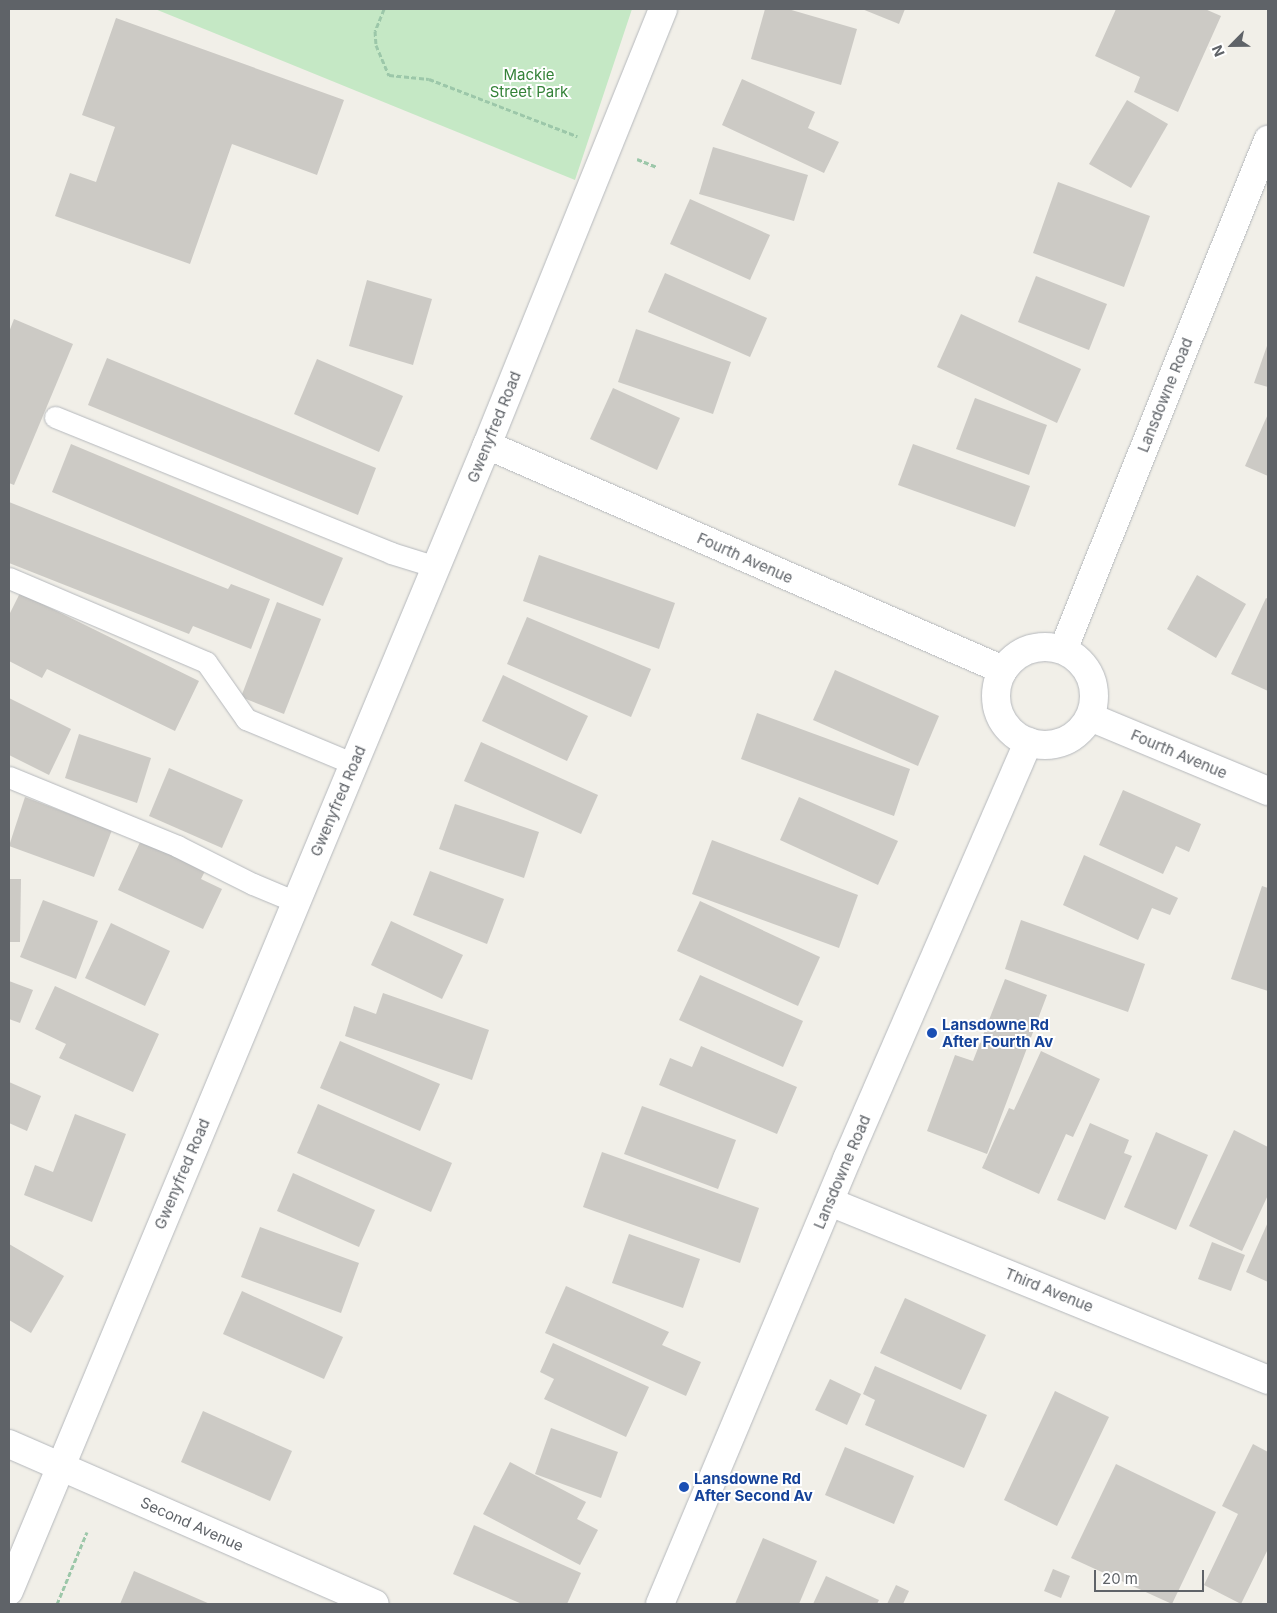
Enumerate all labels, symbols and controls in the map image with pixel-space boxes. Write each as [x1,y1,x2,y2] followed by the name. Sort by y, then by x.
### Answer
[1207,20,1257,70] north arrow
[1208,43,1228,59] text: N
[490,65,568,100] park label: Mackie Street Park
[1134,335,1196,455] street label: Lansdowne Road
[463,369,525,485] street label: Gwenyfred Road
[694,529,796,587] street label: Fourth Avenue
[1128,726,1230,782] street label: Fourth Avenue
[307,743,369,859] street label: Gwenyfred Road
[942,1015,1053,1050] place label: Lansdowne Rd After Fourth Av
[926,1027,938,1039] marker: Lansdowne Rd After Fourth Av
[810,1112,874,1232] street label: Lansdowne Road
[151,1116,213,1232] street label: Gwenyfred Road
[1002,1264,1096,1316] street label: Third Avenue
[694,1469,813,1504] place label: Lansdowne Rd After Second Av
[678,1481,690,1493] marker: Lansdowne Rd After Second Av
[138,1493,246,1555] street label: Second Avenue
[1097,1560,1207,1592] scale bar
[1102,1569,1138,1588] text: 20 m

